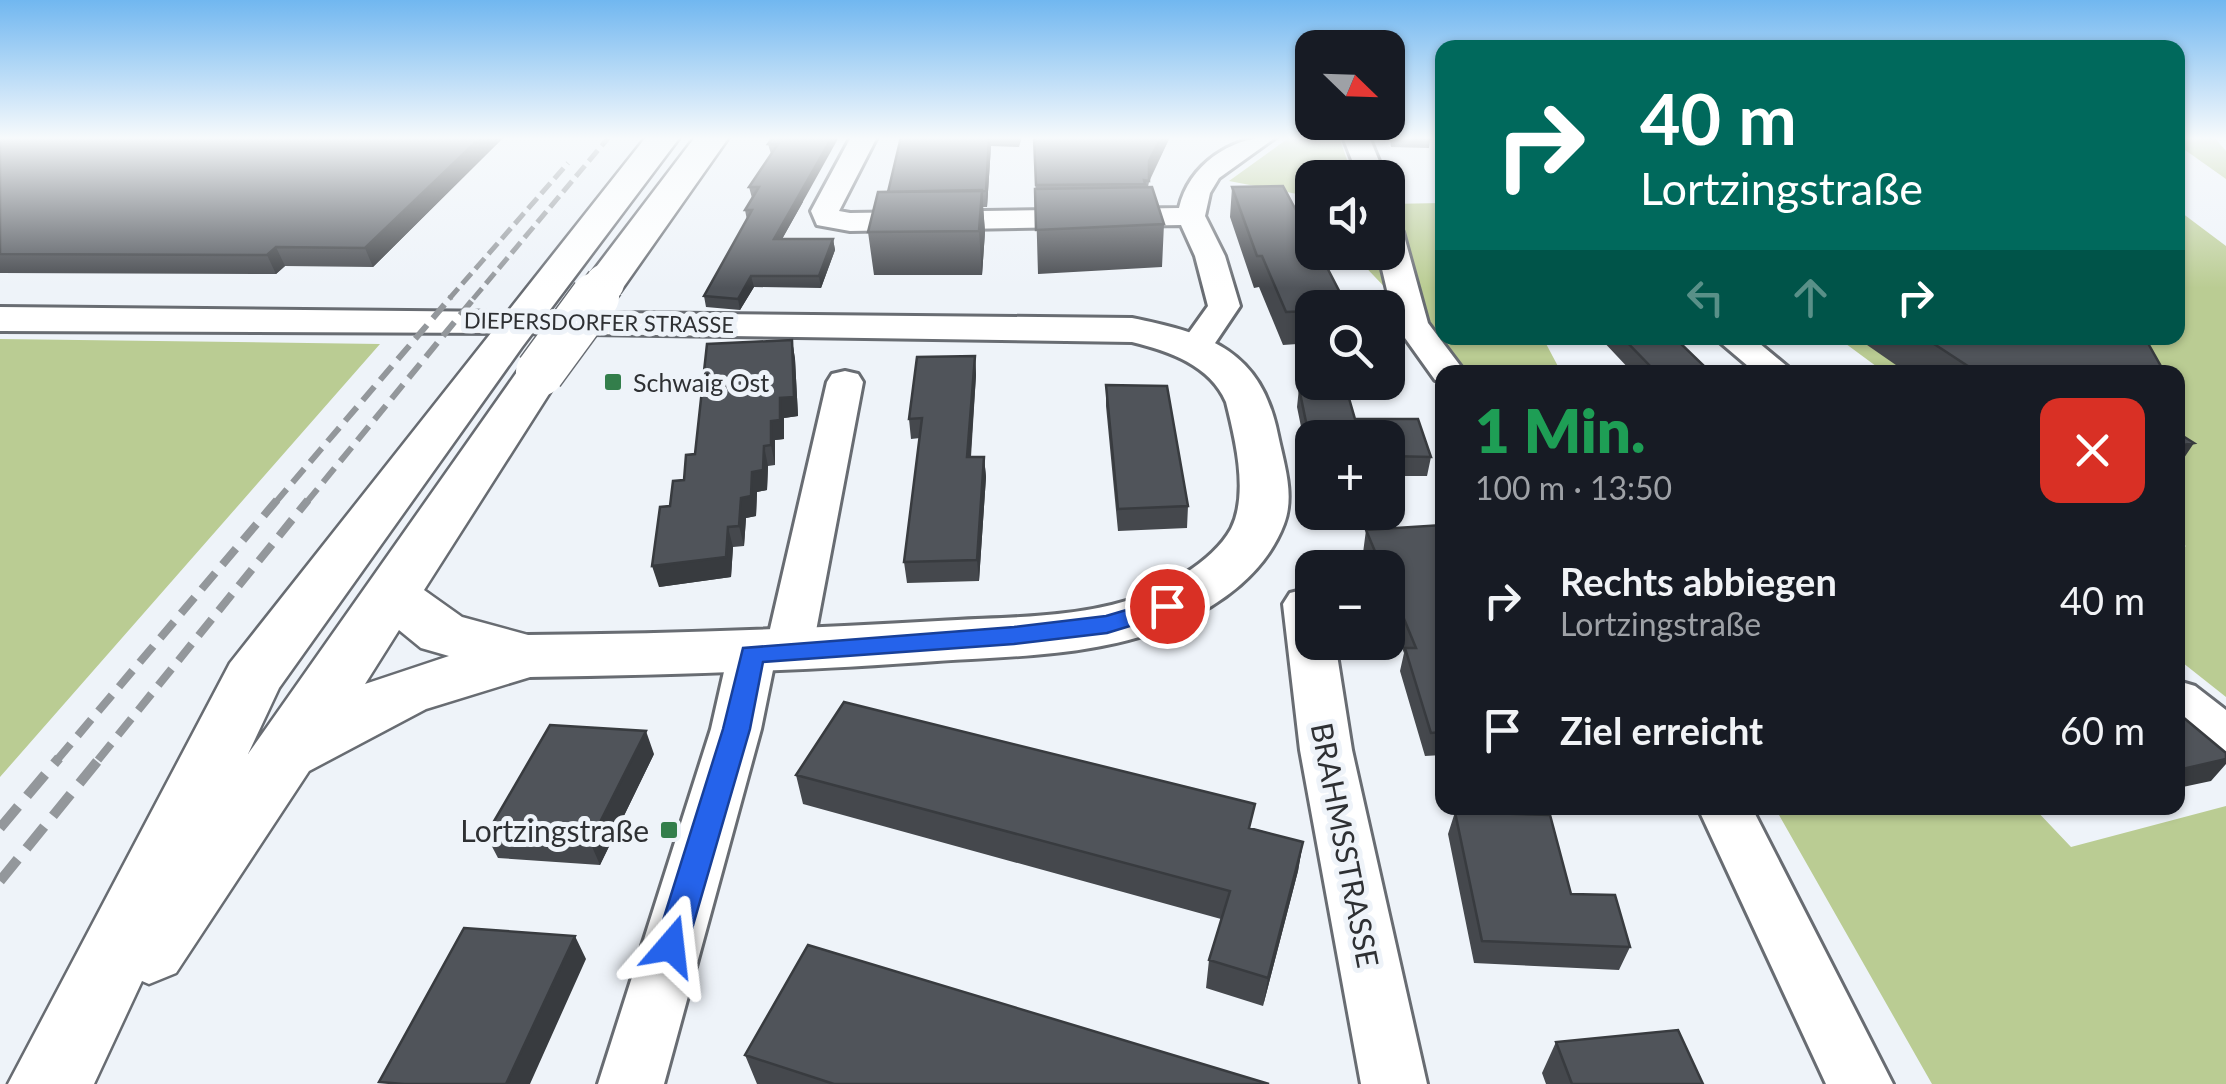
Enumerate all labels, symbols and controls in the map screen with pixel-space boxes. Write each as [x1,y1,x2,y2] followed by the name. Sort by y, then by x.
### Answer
[1295,30,1405,140] north arrow
[1295,30,1405,660] map controls
[1640,76,1797,160] text: 40 m
[1475,80,1605,210] icon: right
[1295,160,1405,270] button: sound
[1640,161,1923,215] text: Lortzingstraße
[1678,270,1733,325] icon: left
[1783,270,1838,325] icon: ahead
[1888,270,1943,325] icon: right
[1295,290,1405,400] button: search
[464,306,734,338] street label: DIEPERSDORFER STRASSE
[633,367,769,397] place label: Schwaig Ost
[602,371,624,393] marker: Schwaig Ost
[1475,394,1645,466] text: 1 Min.
[2040,398,2145,503] button: close
[1295,420,1405,530] button: +
[1475,468,1672,507] text: 100 m · 13:50
[1295,550,1405,660] button: −
[1560,558,1837,604] text: Rechts abbiegen
[1125,564,1210,649] pin
[1475,573,1530,628] icon: right
[2060,577,2145,623] text: 40 m
[1140,579,1195,634] icon: arrive
[1560,604,1761,643] text: Lortzingstraße
[1475,703,1530,758] icon: arrive
[1560,707,1763,753] text: Ziel erreicht
[2060,707,2145,753] text: 60 m
[1305,720,1387,970] street label: BRAHMSSTRASSE
[460,812,649,848] place label: Lortzingstraße
[658,819,680,841] marker: Lortzingstraße
[619,894,723,998] position arrow

